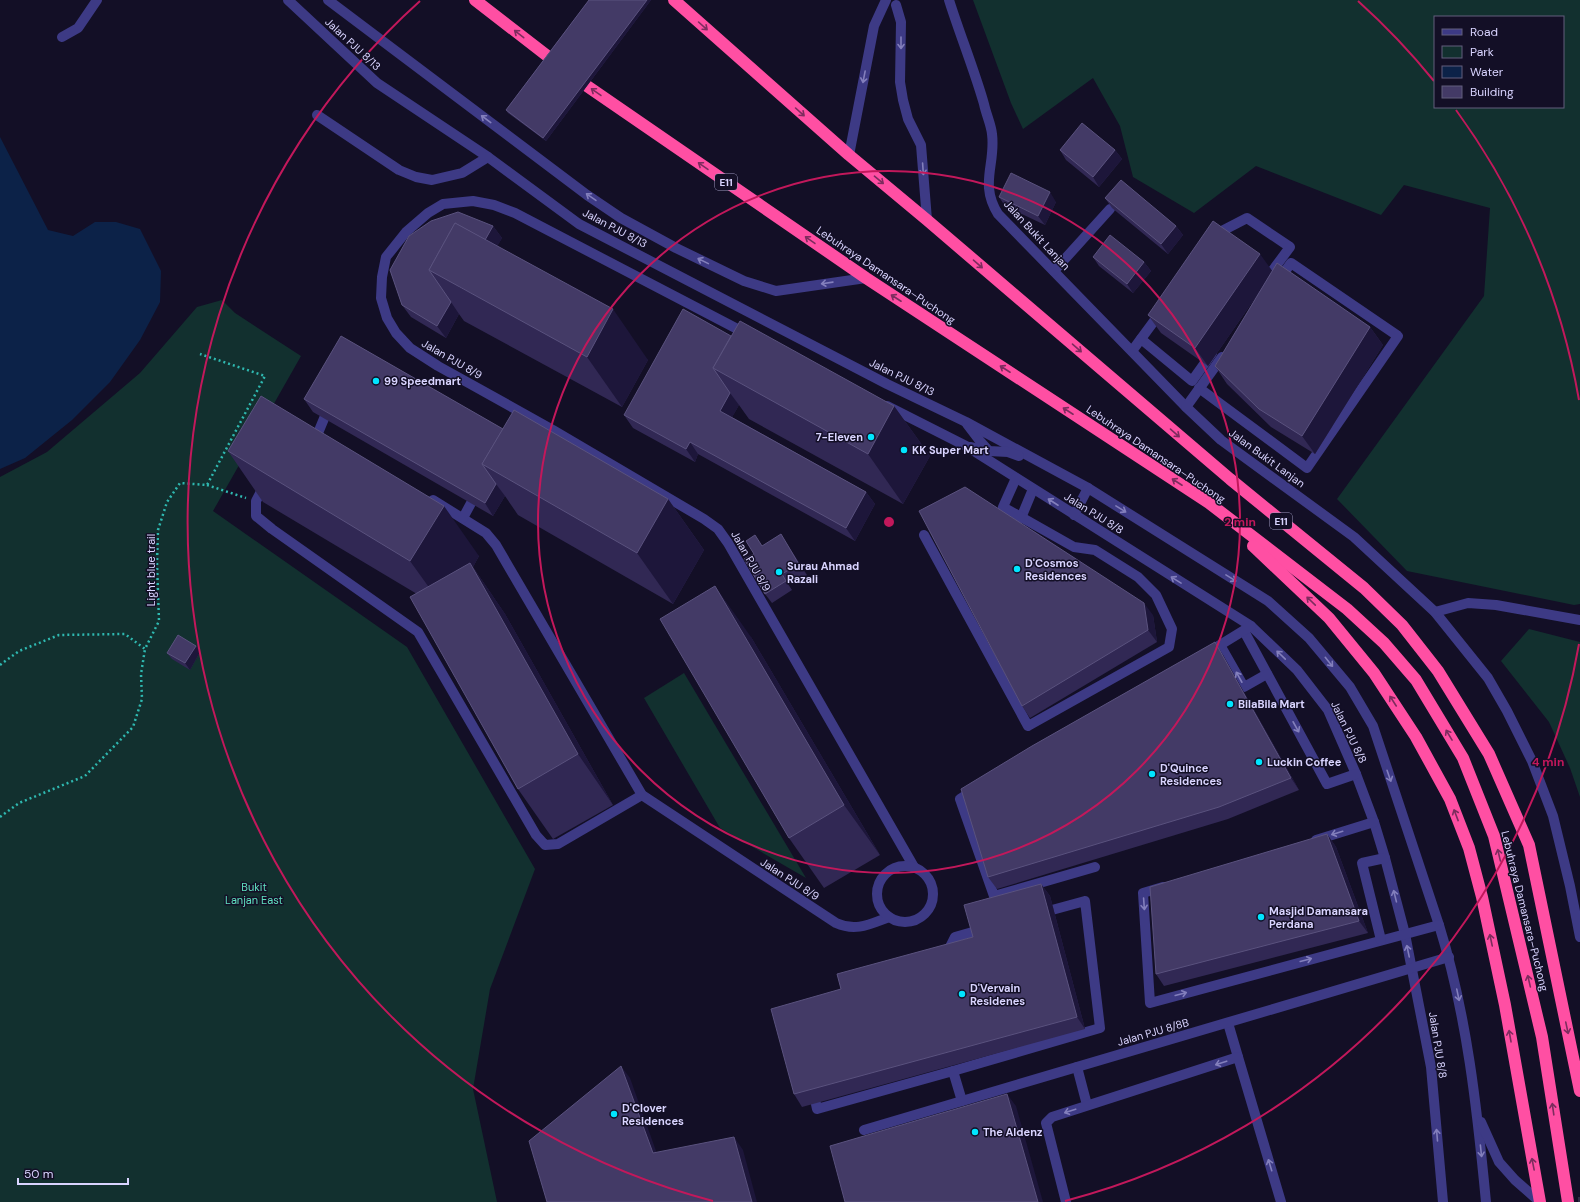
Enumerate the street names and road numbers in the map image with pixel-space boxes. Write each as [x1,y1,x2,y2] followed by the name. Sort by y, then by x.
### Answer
[322,15,384,73] street label: Jalan PJU 8/13
[715,174,737,190] road number: E11
[1001,197,1073,273] street label: Jalan Bukit Lanjan
[580,205,650,251] street label: Jalan PJU 8/13
[814,223,958,327] street label: Lebuhraya Damansara–Puchong
[419,336,485,382] street label: Jalan PJU 8/9
[867,355,937,399] street label: Jalan PJU 8/13
[1084,402,1228,506] street label: Lebuhraya Damansara–Puchong
[1226,426,1308,490] street label: Jalan Bukit Lanjan
[1062,489,1126,537] street label: Jalan PJU 8/8
[1270,513,1292,529] road number: E11
[728,528,774,594] street label: Jalan PJU 8/9
[144,534,158,606] street label: Light blue trail
[1328,699,1370,765] street label: Jalan PJU 8/8
[1498,829,1552,993] street label: Lebuhraya Damansara–Puchong
[758,855,822,903] street label: Jalan PJU 8/9
[1426,1011,1450,1079] street label: Jalan PJU 8/8
[1116,1015,1191,1049] street label: Jalan PJU 8/8B

